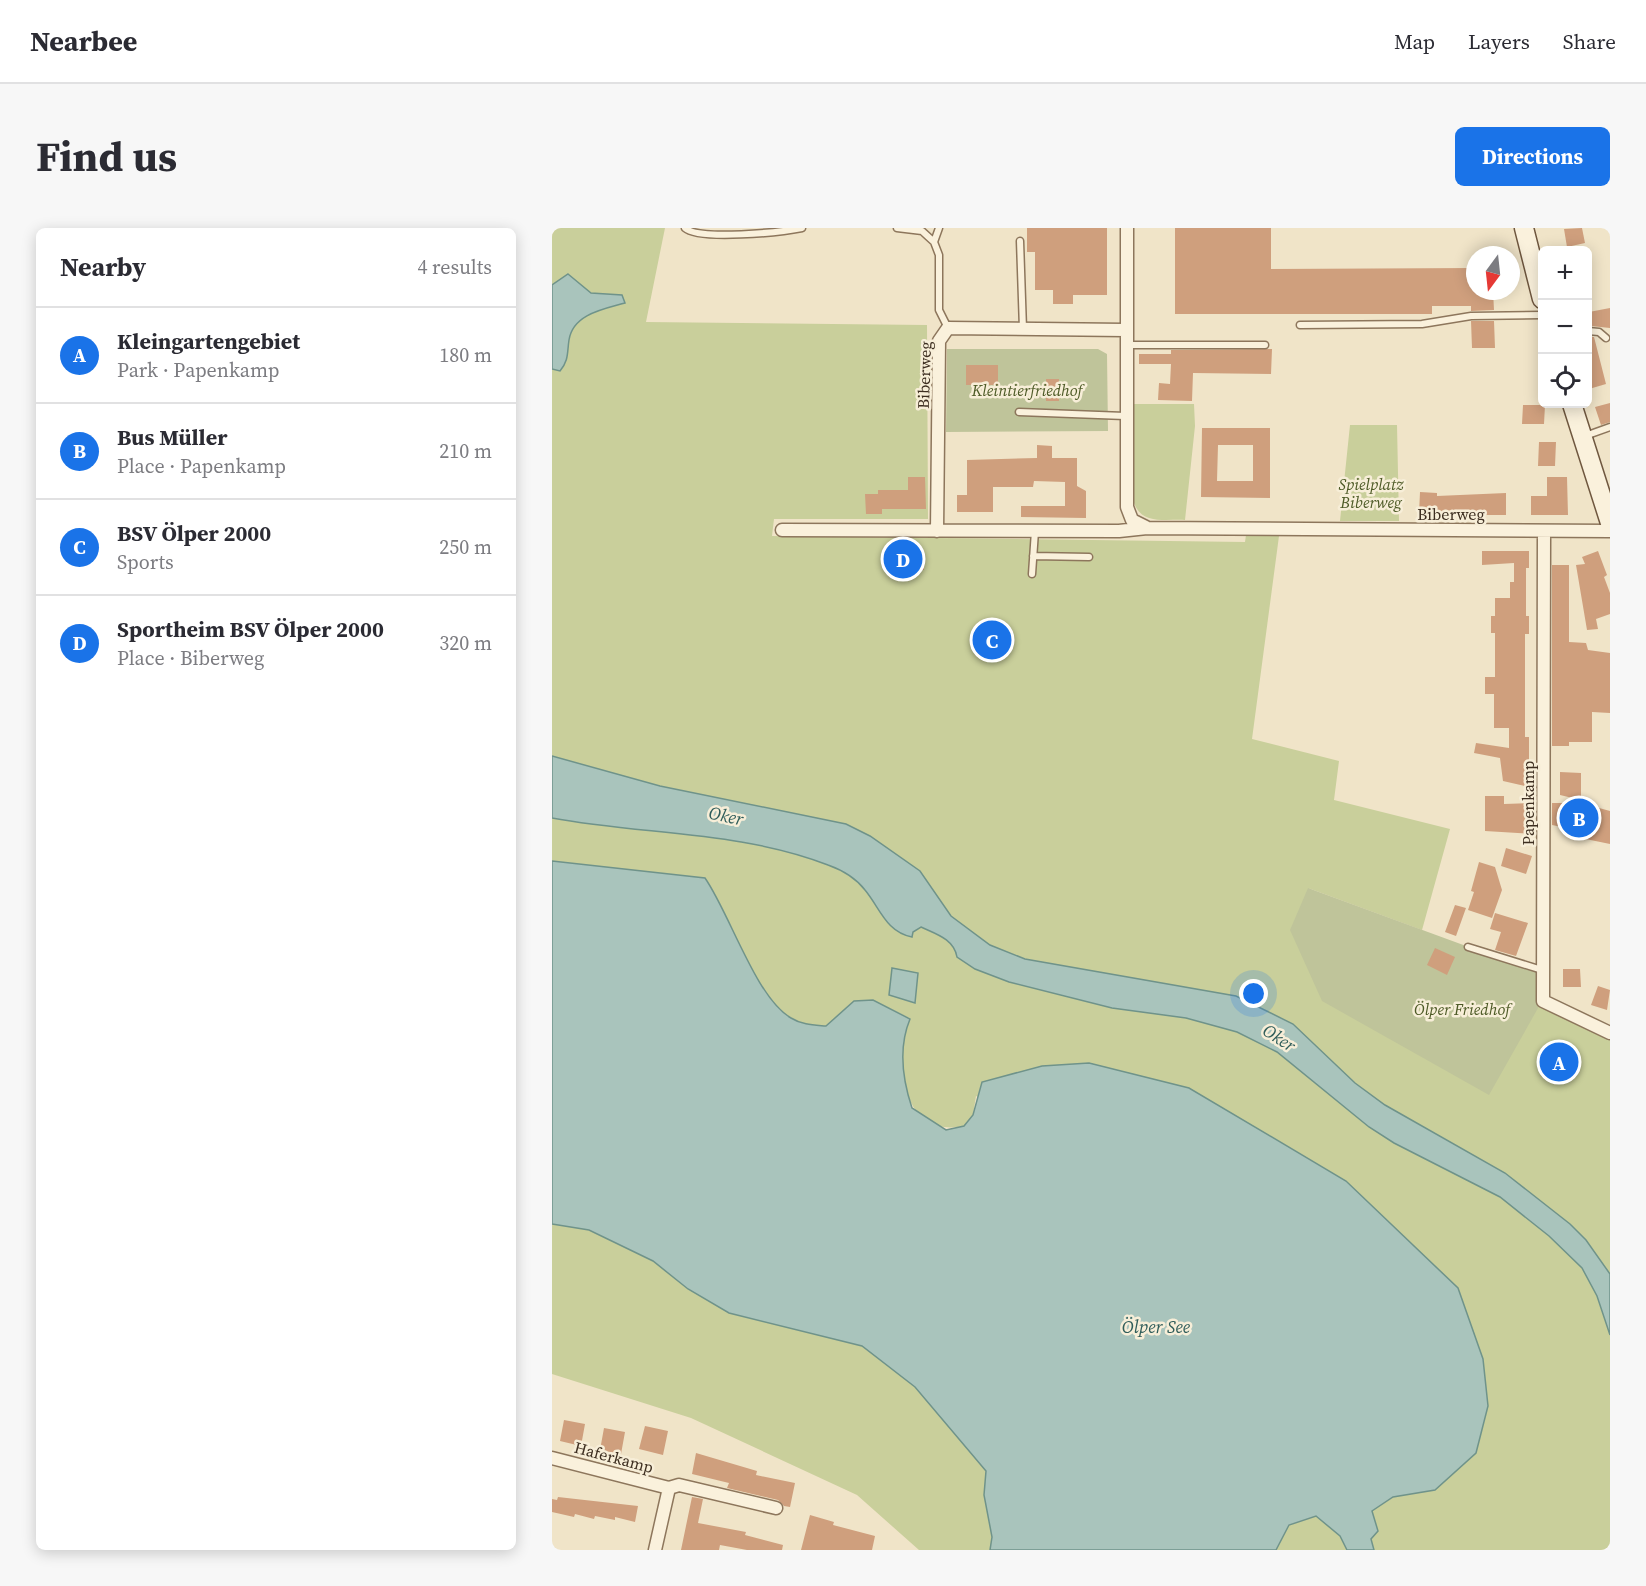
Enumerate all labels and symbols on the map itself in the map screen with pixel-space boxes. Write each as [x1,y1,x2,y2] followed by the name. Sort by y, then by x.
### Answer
[1466,246,1520,300] north arrow
[912,341,936,409] street label: Biberweg
[971,379,1086,401] park label: Kleintierfriedhof
[1338,473,1404,513] park label: Spielplatz Biberweg
[1417,503,1485,525] street label: Biberweg
[884,536,922,582] pin: D
[972,618,1012,662] pin: C
[1517,761,1539,845] street label: Papenkamp
[1560,796,1598,840] pin: B
[707,800,746,832] water label: Oker
[1239,979,1268,1008] your location
[1414,998,1513,1020] park label: Ölper Friedhof
[1258,1018,1301,1058] water label: Oker
[1540,1040,1578,1084] pin: A
[1122,1314,1191,1339] water label: Ölper See
[572,1436,656,1478] street label: Haferkamp

